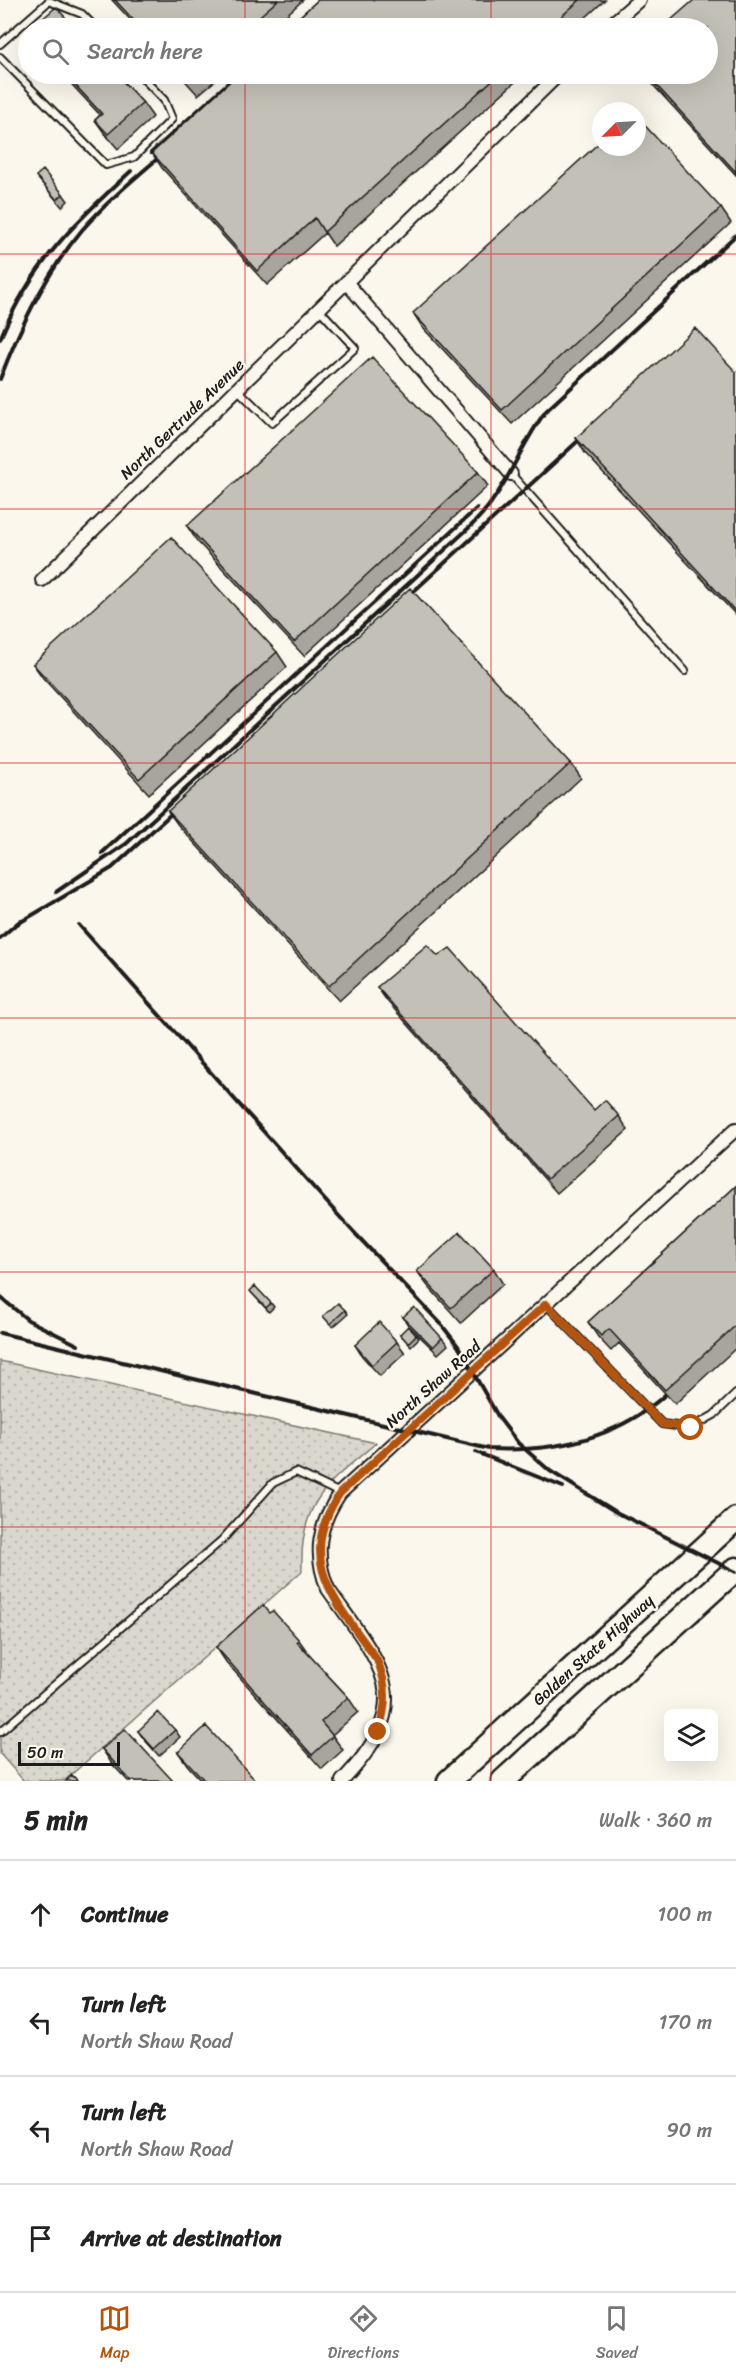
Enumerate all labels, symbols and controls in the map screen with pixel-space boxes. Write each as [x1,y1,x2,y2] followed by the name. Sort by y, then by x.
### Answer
[18,18,718,84] search box
[87,32,203,71] text: Search here
[39,35,72,68] icon: search
[592,102,646,156] north arrow
[113,351,251,487] street label: North Gertrude Avenue
[378,1332,489,1435] street label: North Shaw Road
[677,1414,703,1440] route start
[525,1586,661,1713] street label: Golden State Highway
[664,1709,718,1763] map controls
[664,1709,718,1763] button: layers
[364,1718,390,1744] route end
[27,1738,63,1767] text: 50 m
[18,1739,120,1766] scale bar
[24,1797,88,1843] text: 5 min
[599,1803,712,1838] text: Walk · 360 m
[81,1895,169,1934] text: Continue
[658,1897,712,1932] text: 100 m
[24,1898,57,1931] icon: ahead
[81,1985,166,2024] text: Turn left
[659,2005,712,2040] text: 170 m
[24,2006,57,2039] icon: left
[81,2024,232,2059] text: North Shaw Road
[81,2093,166,2132] text: Turn left
[667,2113,712,2148] text: 90 m
[24,2114,57,2147] icon: left
[81,2132,232,2167] text: North Shaw Road
[81,2219,282,2258] text: Arrive at destination
[24,2222,57,2255] icon: arrive
[98,2302,131,2367] tab: Map
[328,2302,399,2367] tab: Directions
[596,2302,638,2367] tab: Saved

